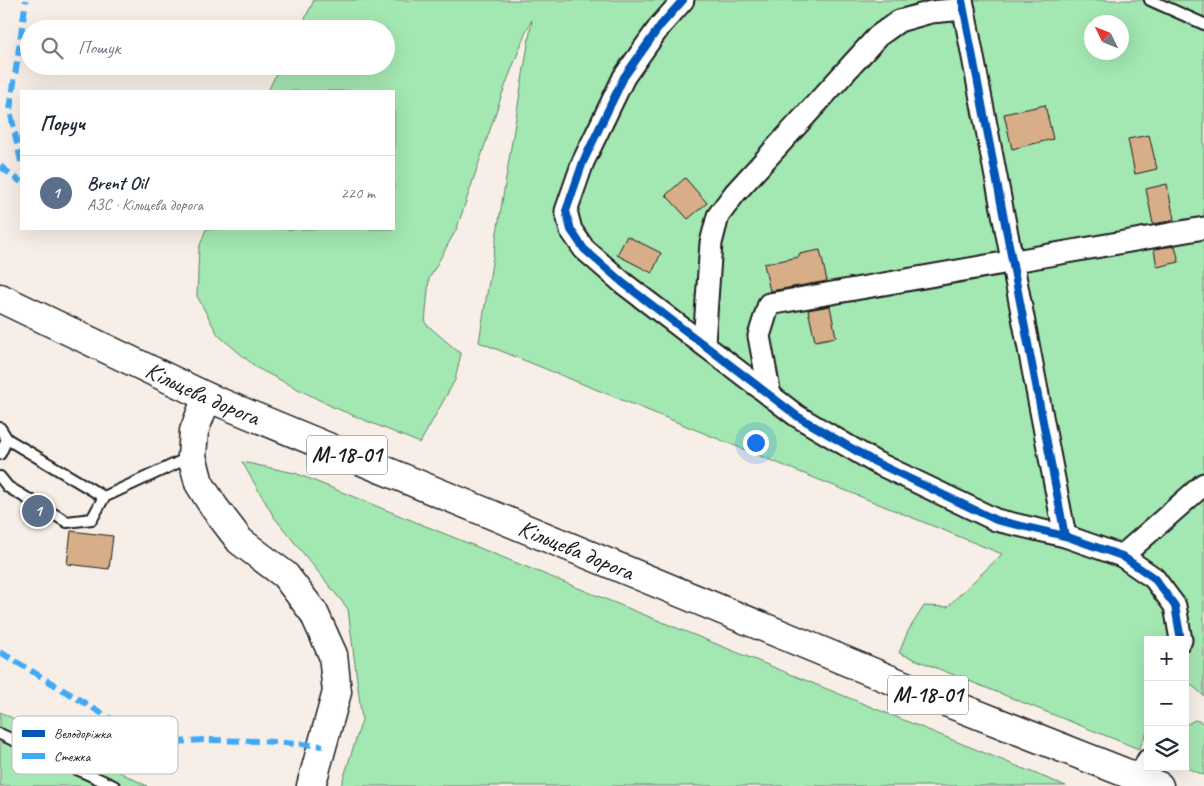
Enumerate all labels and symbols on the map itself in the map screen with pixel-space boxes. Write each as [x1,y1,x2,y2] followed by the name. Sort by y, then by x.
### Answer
[1084,15,1129,60] north arrow
[141,355,265,433] street label: Кільцева дорога
[743,430,769,456] your location
[307,436,387,474] road number: М-18-01
[22,492,54,530] pin: 1
[514,513,640,587] street label: Кільцева дорога
[888,676,968,714] road number: М-18-01
[12,716,178,774] legend
[54,725,112,742] text: Велодоріжка
[54,748,92,765] text: Стежка

